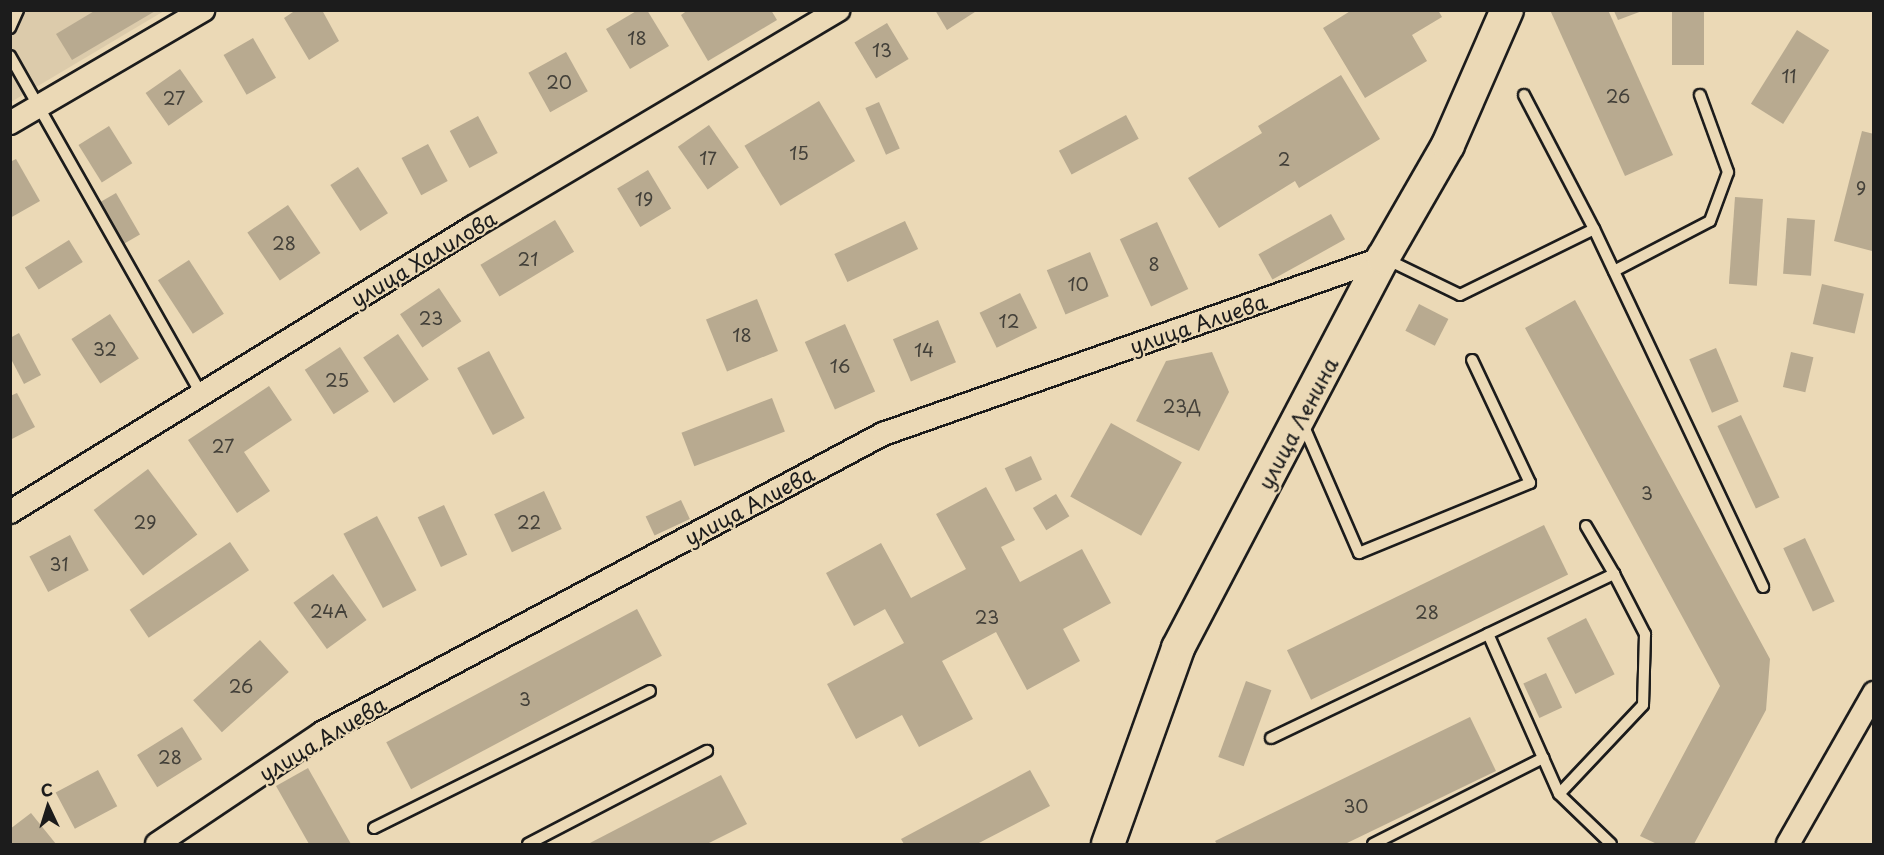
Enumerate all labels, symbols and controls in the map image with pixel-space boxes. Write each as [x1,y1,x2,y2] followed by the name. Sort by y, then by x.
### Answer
[627,27,647,49] house number: 18
[872,39,892,61] house number: 13
[1781,65,1797,87] house number: 11
[546,71,572,93] house number: 20
[1606,85,1630,107] house number: 26
[163,87,185,109] house number: 27
[789,142,809,164] house number: 15
[699,147,717,169] house number: 17
[1278,148,1290,170] house number: 2
[1856,177,1866,199] house number: 9
[635,188,653,210] house number: 19
[345,204,501,312] street label: улица Халилова
[272,232,296,254] house number: 28
[518,248,538,270] house number: 21
[1148,253,1160,275] house number: 8
[1067,273,1089,295] house number: 10
[1125,288,1271,358] street label: улица Алиева
[419,307,443,329] house number: 23
[999,310,1019,332] house number: 12
[732,324,752,346] house number: 18
[93,338,117,360] house number: 32
[914,339,934,361] house number: 14
[1251,352,1343,494] street label: улица Ленина
[830,355,850,377] house number: 16
[325,369,349,391] house number: 25
[1163,395,1201,417] house number: 23Д
[212,435,234,457] house number: 27
[679,460,819,550] street label: улица Алиева
[1641,482,1653,504] house number: 3
[134,511,156,533] house number: 29
[517,511,541,533] house number: 22
[50,553,68,575] house number: 31
[310,600,348,622] house number: 24А
[1415,601,1439,623] house number: 28
[975,606,999,628] house number: 23
[229,675,253,697] house number: 26
[519,688,531,710] house number: 3
[253,690,391,786] street label: улица Алиева
[158,746,182,768] house number: 28
[18,777,78,837] north arrow
[40,777,54,801] text: С
[1343,795,1369,817] house number: 30

